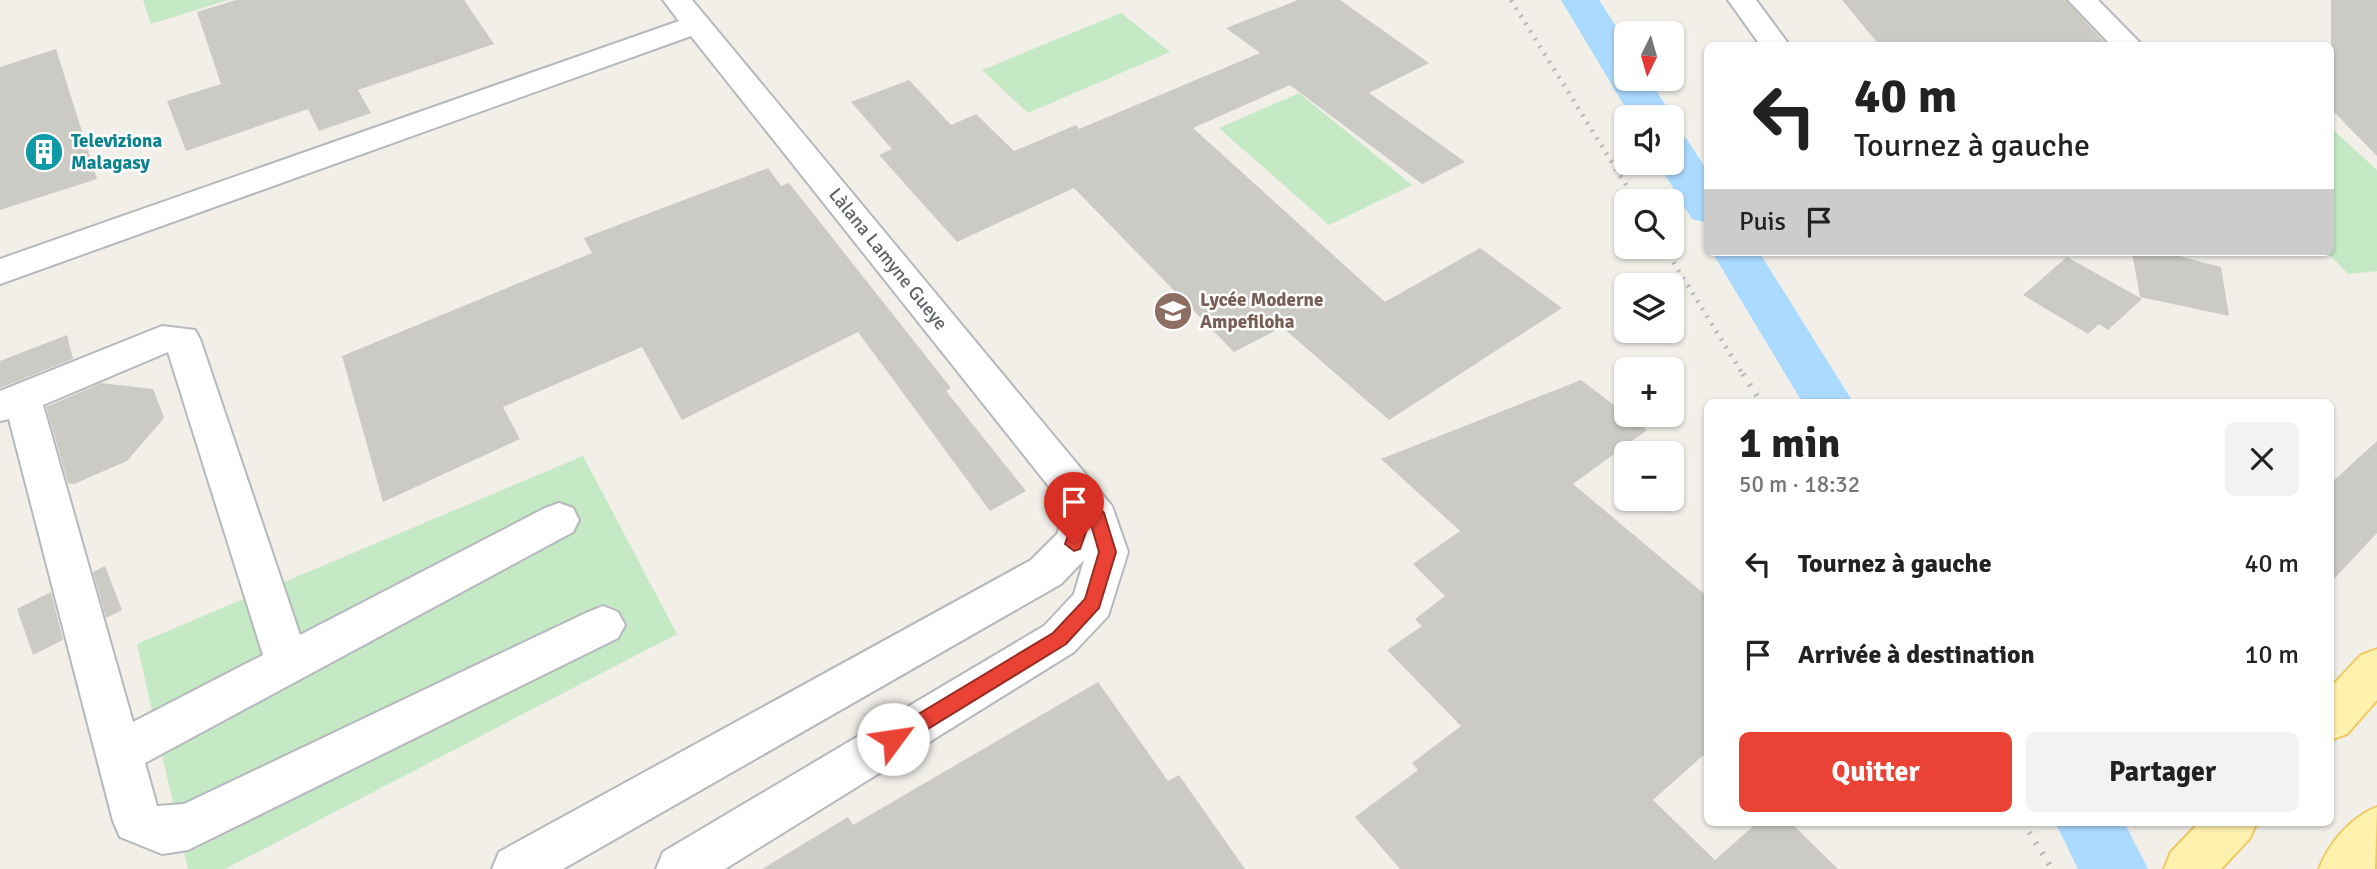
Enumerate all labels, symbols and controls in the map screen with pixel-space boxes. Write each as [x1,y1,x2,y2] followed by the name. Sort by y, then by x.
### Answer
[1614,21,1684,91] north arrow
[1614,21,1684,511] map controls
[1854,66,1957,126] text: 40 m
[1739,70,1830,161] icon: left
[1614,105,1684,175] button: sound
[1854,126,2090,165] text: Tournez à gauche
[71,129,162,175] place label: Televiziona Malagasy
[23,131,65,173] building icon: Televiziona Malagasy
[823,183,953,335] street label: Làlana Lamyne Gueye
[1614,189,1684,259] button: search
[1800,203,1838,241] icon: arrive
[1739,206,1786,238] text: Puis
[1614,273,1684,343] button: layers
[1200,288,1323,334] place label: Lycée Moderne Ampefiloha
[1152,290,1194,332] school or university icon: Lycée Moderne Ampefiloha
[1614,357,1684,427] button: +
[1739,418,1840,469] text: 1 min
[2225,422,2299,496] button: close
[1614,441,1684,511] button: −
[1739,470,1860,499] text: 50 m · 18:32
[1044,472,1104,544] pin
[1055,483,1093,521] icon: arrive
[1739,545,1777,583] icon: left
[1798,548,1992,580] text: Tournez à gauche
[2244,548,2299,580] text: 40 m
[1739,636,1777,674] icon: arrive
[1798,639,2035,671] text: Arrivée à destination
[2244,639,2299,671] text: 10 m
[856,702,930,776] position arrow
[1739,732,2012,812] button: Quitter
[2026,732,2299,812] button: Partager

